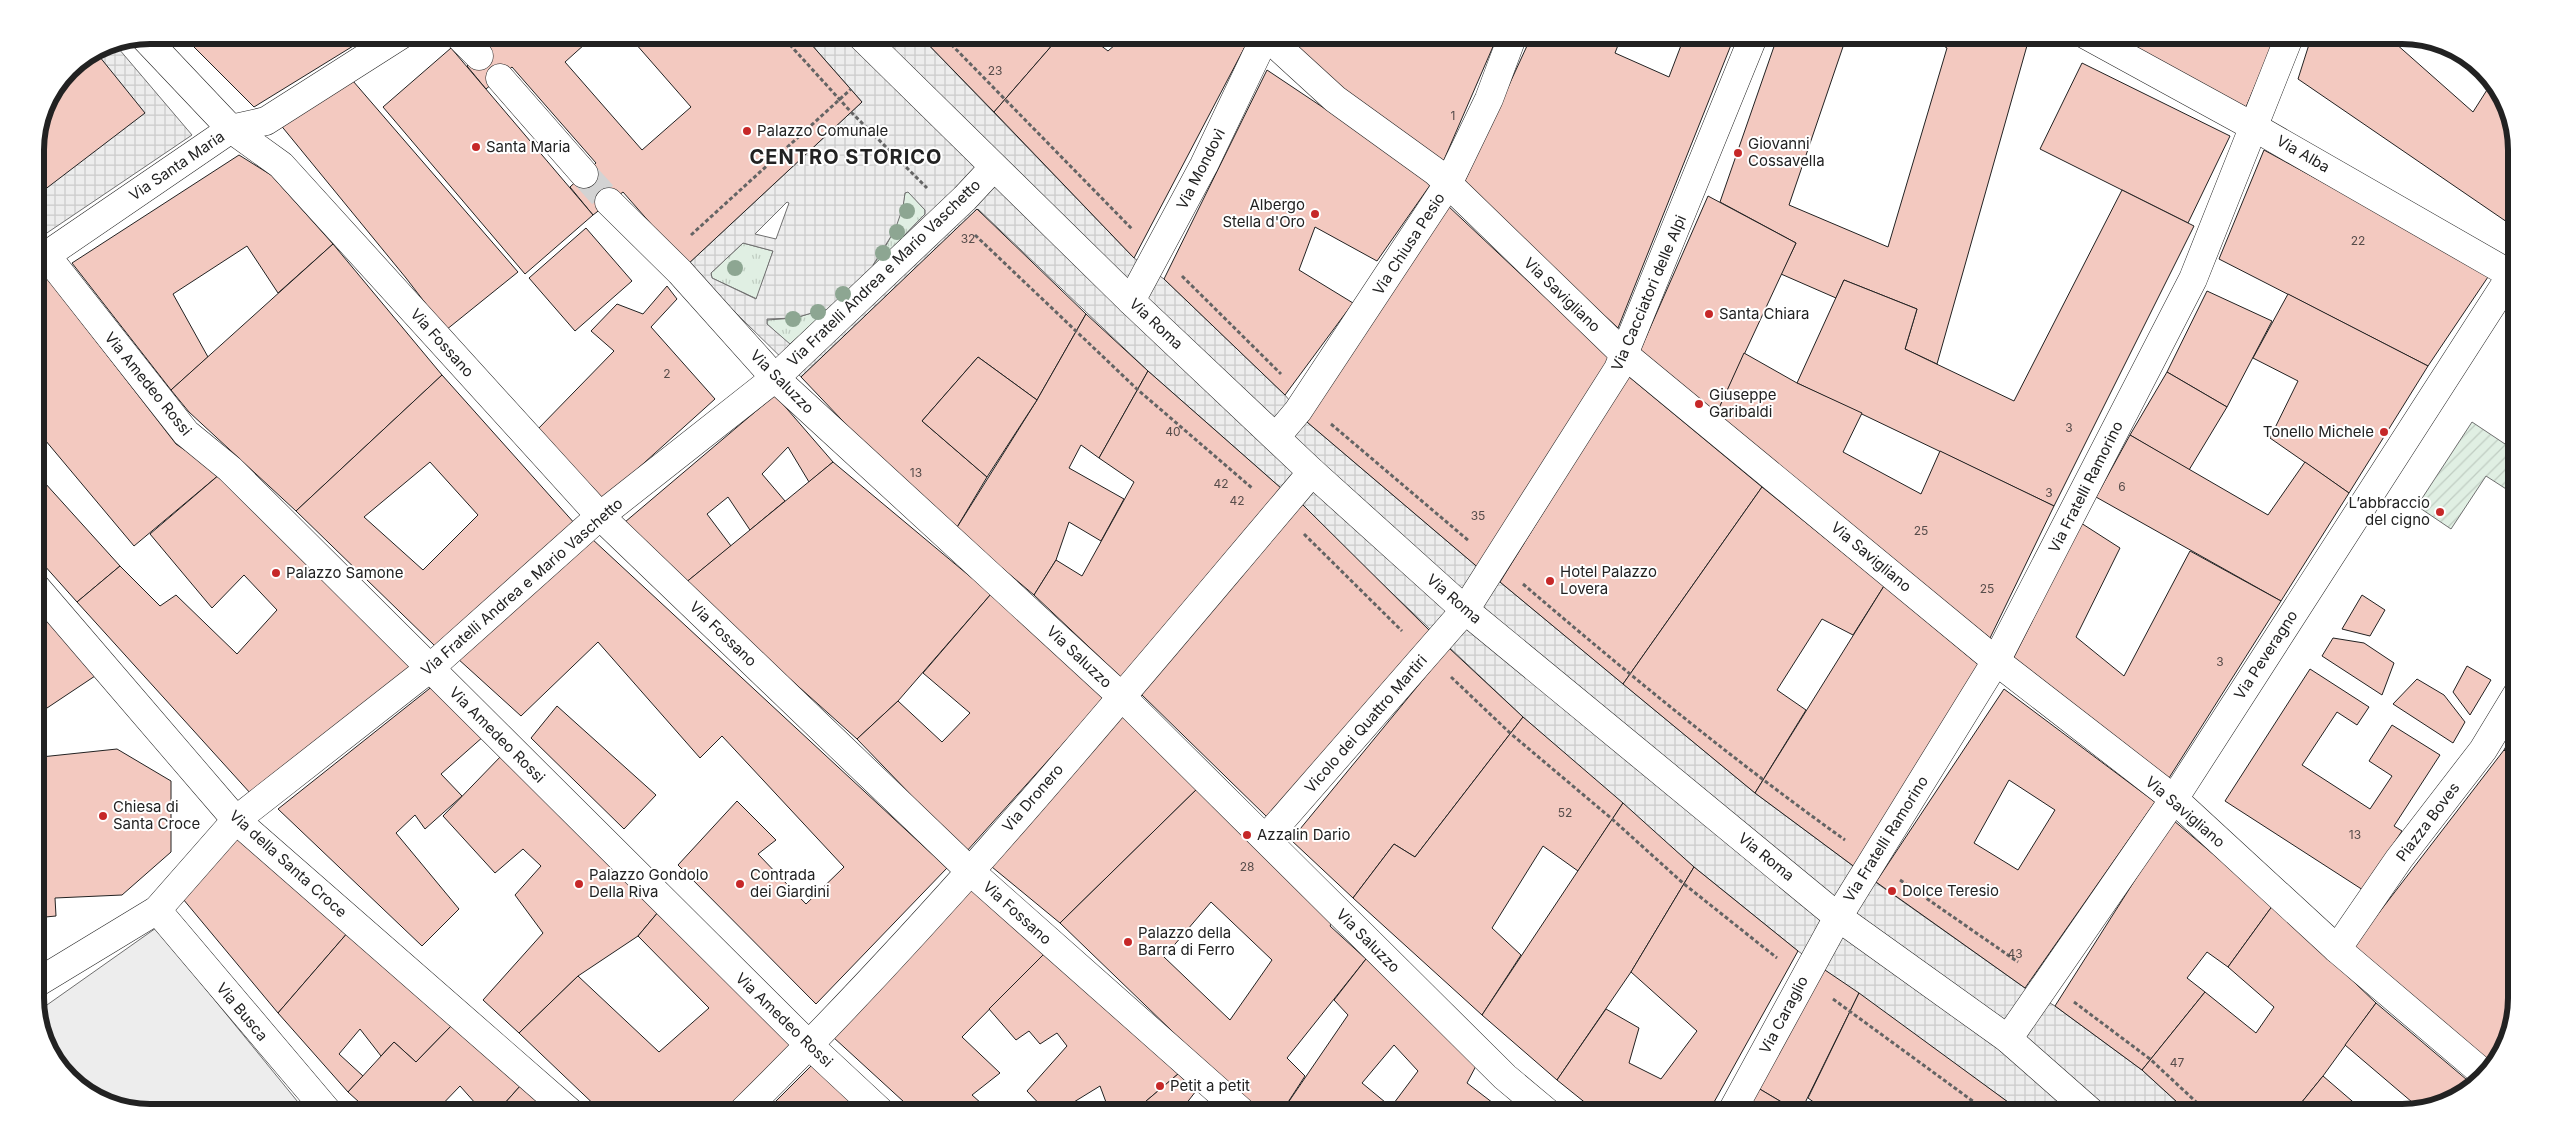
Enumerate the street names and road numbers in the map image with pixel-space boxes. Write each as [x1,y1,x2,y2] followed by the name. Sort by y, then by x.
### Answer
[1172,125,1229,212] street label: Via Mondovì
[125,127,228,205] street label: Via Santa Maria
[2273,131,2333,176] street label: Via Alba
[783,175,984,370] street label: Via Fratelli Andrea e Mario Vaschetto
[1368,189,1449,299] street label: Via Chiusa Pesio
[1607,212,1690,374] street label: Via Cacciatori delle Alpi
[1520,253,1605,336] street label: Via Savigliano
[1125,294,1187,353] street label: Via Roma
[407,304,478,381] street label: Via Fossano
[101,328,196,439] street label: Via Amedeo Rossi
[746,346,818,418] street label: Via Saluzzo
[2044,418,2127,556] street label: Via Fratelli Ramorino
[417,494,626,679] street label: Via Fratelli Andrea e Mario Vaschetto
[1827,517,1915,596] street label: Via Savigliano
[1423,570,1486,628] street label: Via Roma
[686,597,761,670] street label: Via Fossano
[2230,607,2301,703] street label: Via Peveragno
[1043,622,1116,692] street label: Via Saluzzo
[1300,651,1431,797] street label: Vicolo dei Quattro Martiri
[445,683,549,787] street label: Via Amedeo Rossi
[998,760,1067,836] street label: Via Dronero
[1839,772,1932,905] street label: Via Fratelli Ramorino
[2142,772,2229,851] street label: Via Savigliano
[2392,778,2464,865] street label: Piazza Boves
[226,806,351,921] street label: Via della Santa Croce
[1734,828,1798,885] street label: Via Roma
[979,877,1056,948] street label: Via Fossano
[1332,905,1404,977] street label: Via Saluzzo
[732,968,837,1071] street label: Via Amedeo Rossi
[1755,973,1812,1057] street label: Via Caraglio
[212,979,272,1045] street label: Via Busca

